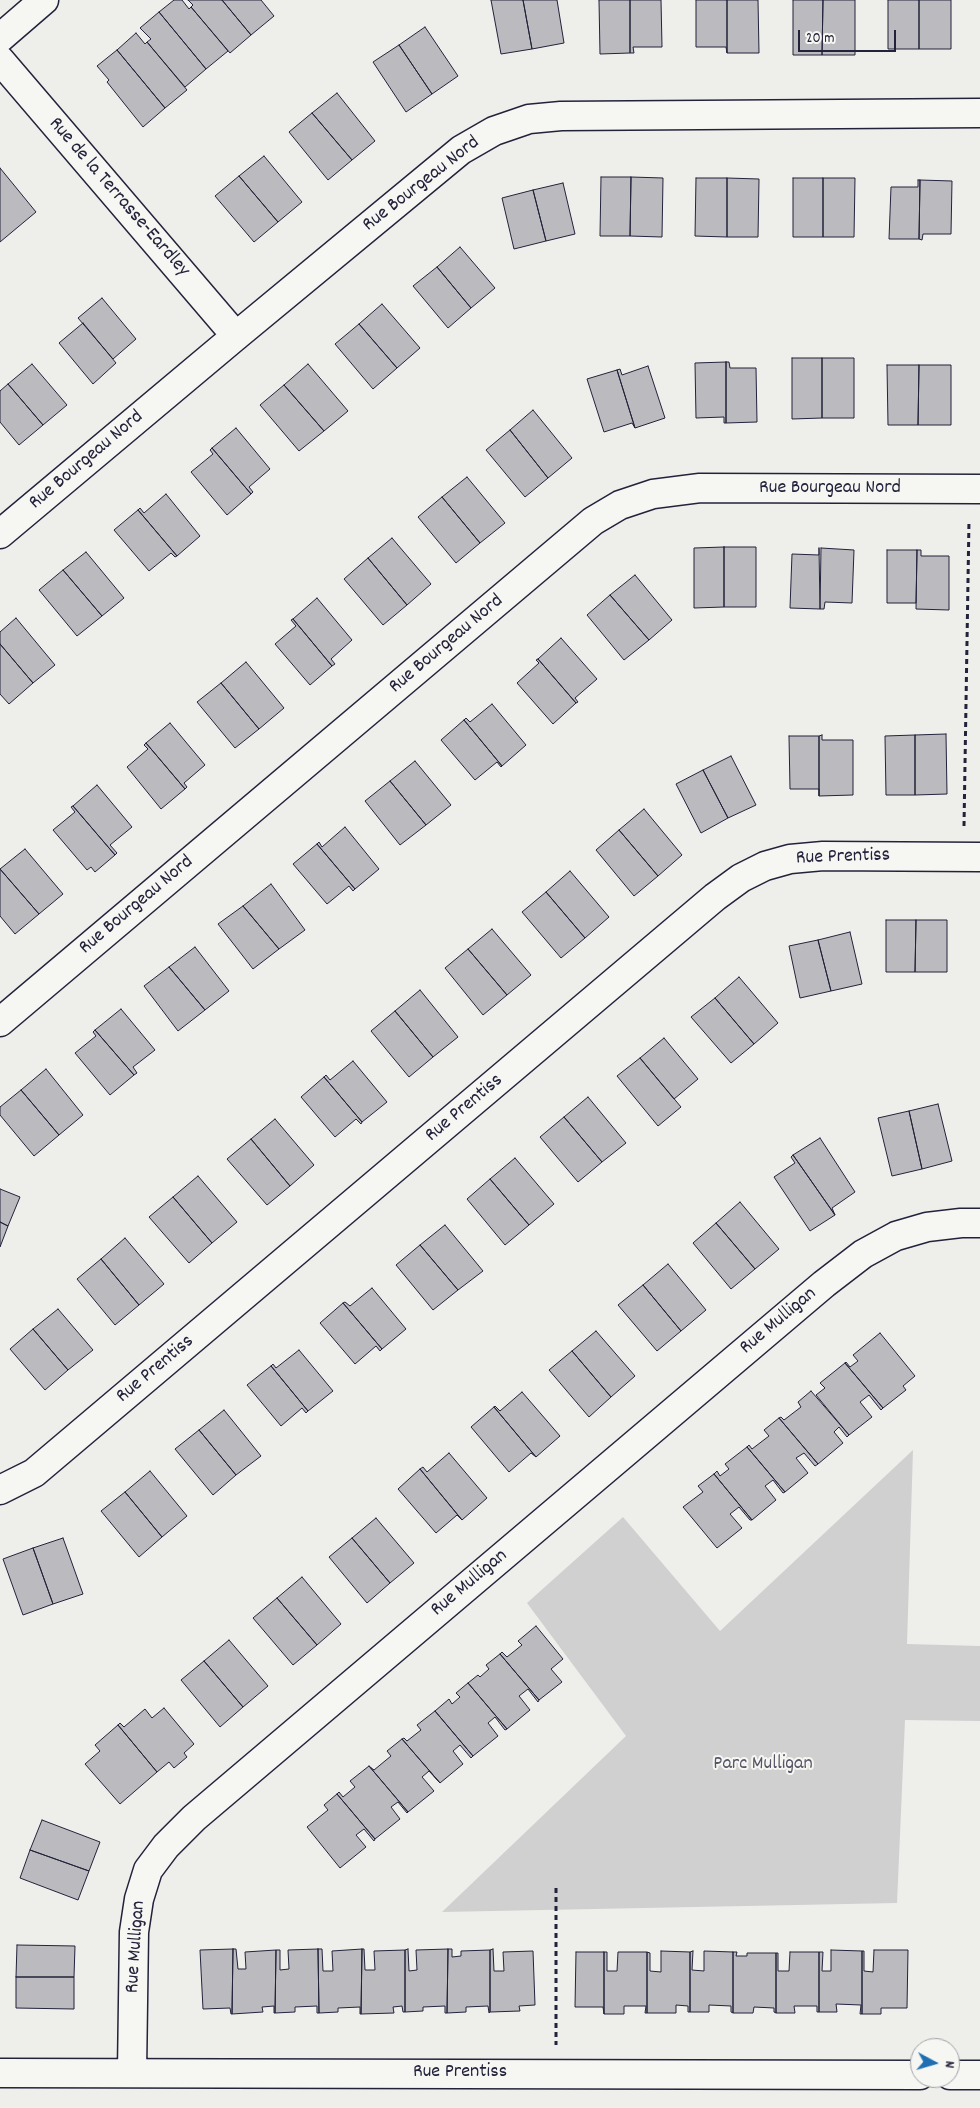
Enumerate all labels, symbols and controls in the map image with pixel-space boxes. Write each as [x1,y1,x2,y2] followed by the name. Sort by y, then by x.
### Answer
[800,20,898,52] scale bar
[806,28,834,50] text: 20 m
[42,113,194,283] street label: Rue de la Terrasse-Eardley
[359,132,485,238] street label: Rue Bourgeau Nord
[25,406,149,516] street label: Rue Bourgeau Nord
[759,477,901,501] street label: Rue Bourgeau Nord
[385,590,509,700] street label: Rue Bourgeau Nord
[796,844,890,872] street label: Rue Prentiss
[75,851,199,961] street label: Rue Bourgeau Nord
[421,1070,509,1148] street label: Rue Prentiss
[736,1283,822,1361] street label: Rue Mulligan
[112,1331,200,1409] street label: Rue Prentiss
[427,1545,513,1623] street label: Rue Mulligan
[713,1753,813,1777] park label: Parc Mulligan
[122,1900,152,1994] street label: Rue Mulligan
[910,2038,960,2088] north arrow
[939,2060,959,2069] text: N
[413,2061,507,2085] street label: Rue Prentiss

